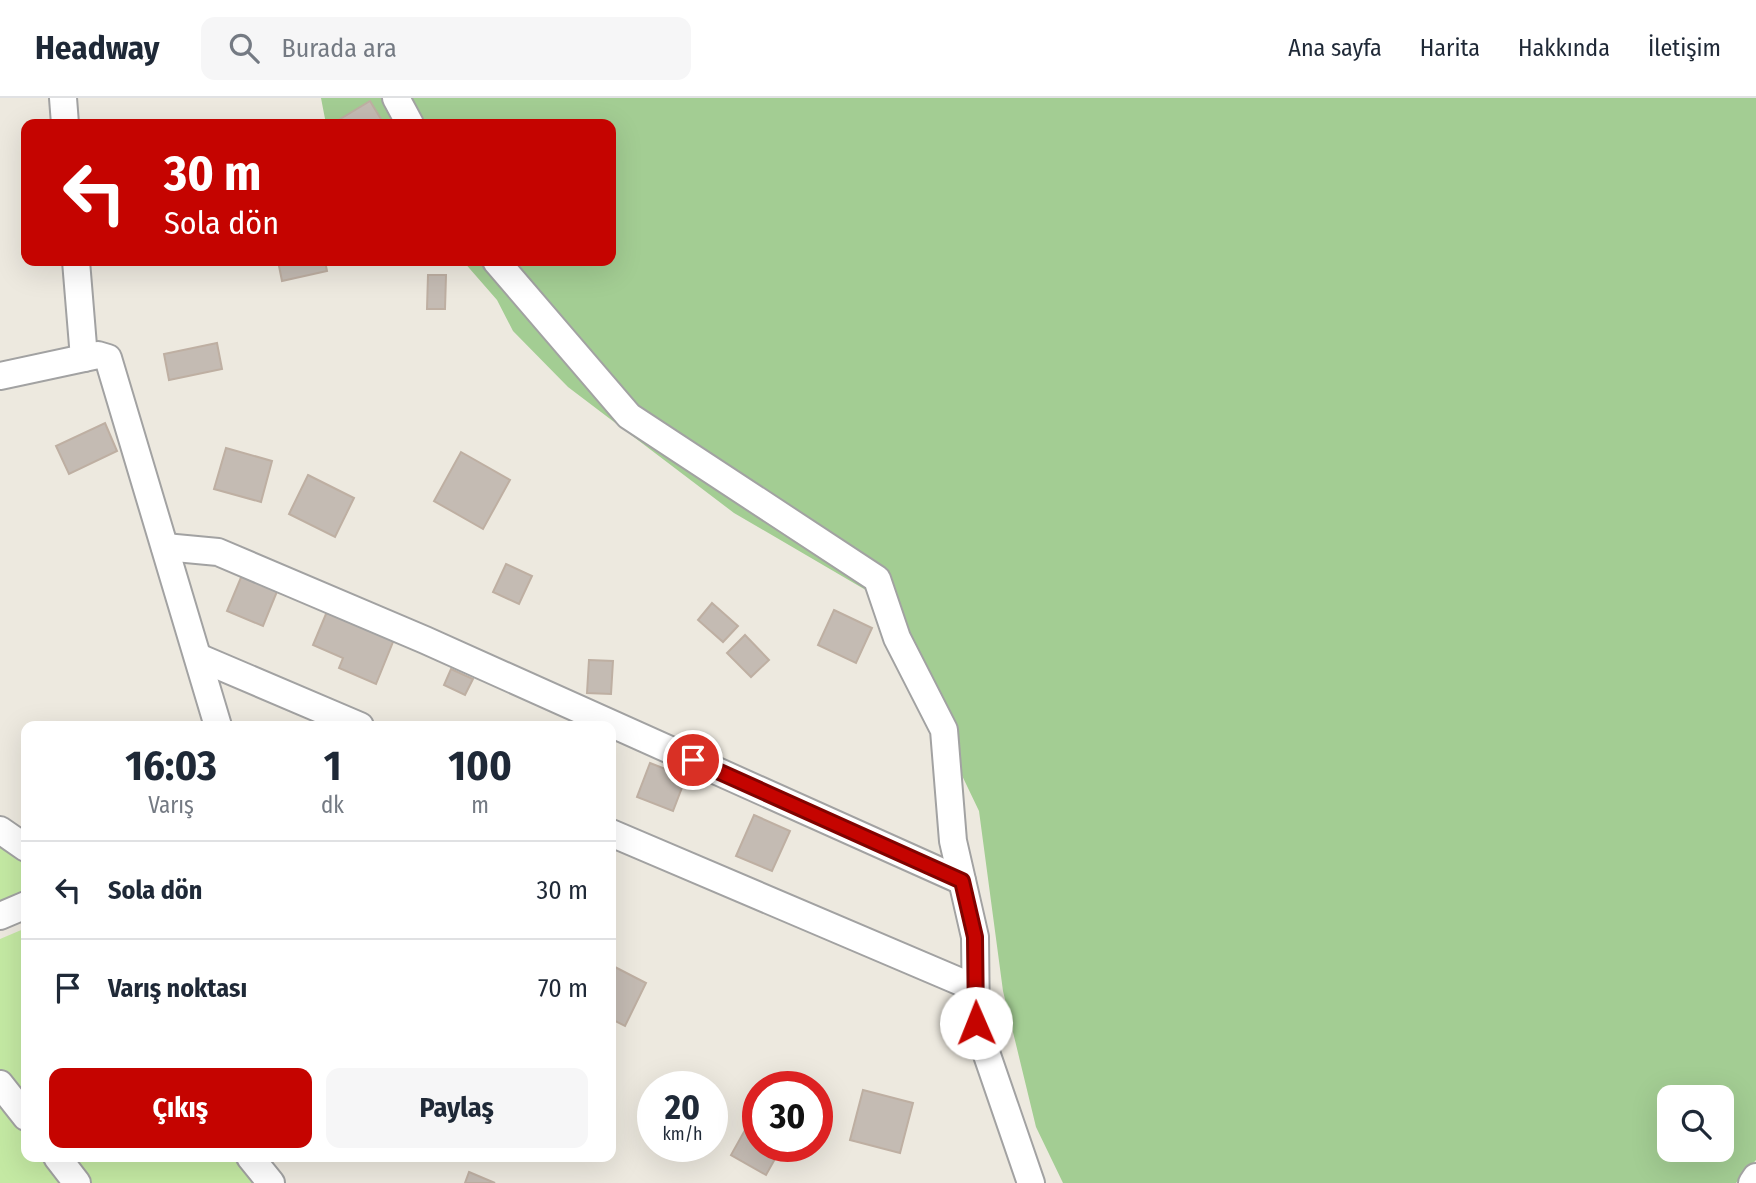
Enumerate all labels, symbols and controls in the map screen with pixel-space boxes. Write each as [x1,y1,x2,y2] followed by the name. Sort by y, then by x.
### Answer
[201,17,691,80] search box
[35,28,159,68] text: Headway
[225,29,263,67] icon: search
[281,33,397,64] text: Burada ara
[1288,34,1382,62] text: Ana sayfa
[1420,34,1480,62] text: Harita
[1518,34,1610,62] text: Hakkında
[1648,34,1721,62] text: İletişim
[164,144,262,203] text: 30 m
[49,147,140,238] icon: left
[164,204,279,242] text: Sola dön
[663,730,723,790] pin
[125,741,217,791] text: 16:03
[324,741,341,791] text: 1
[448,741,512,791] text: 100
[674,741,712,779] icon: arrive
[148,791,194,819] text: Varış
[321,791,344,819] text: dk
[471,791,489,819] text: m
[49,871,87,909] icon: left
[108,875,202,906] text: Sola dön
[537,875,588,906] text: 30 m
[49,969,87,1007] icon: arrive
[108,973,247,1004] text: Varış noktası
[538,973,588,1004] text: 70 m
[939,986,1013,1060] position arrow
[49,1068,312,1148] button: Çıkış
[326,1068,588,1148] button: Paylaş
[742,1071,833,1162] speed limit sign: 30
[1657,1085,1734,1162] map controls
[1657,1085,1734,1162] button: search
[665,1086,700,1128] text: 20
[662,1123,703,1145] text: km/h

